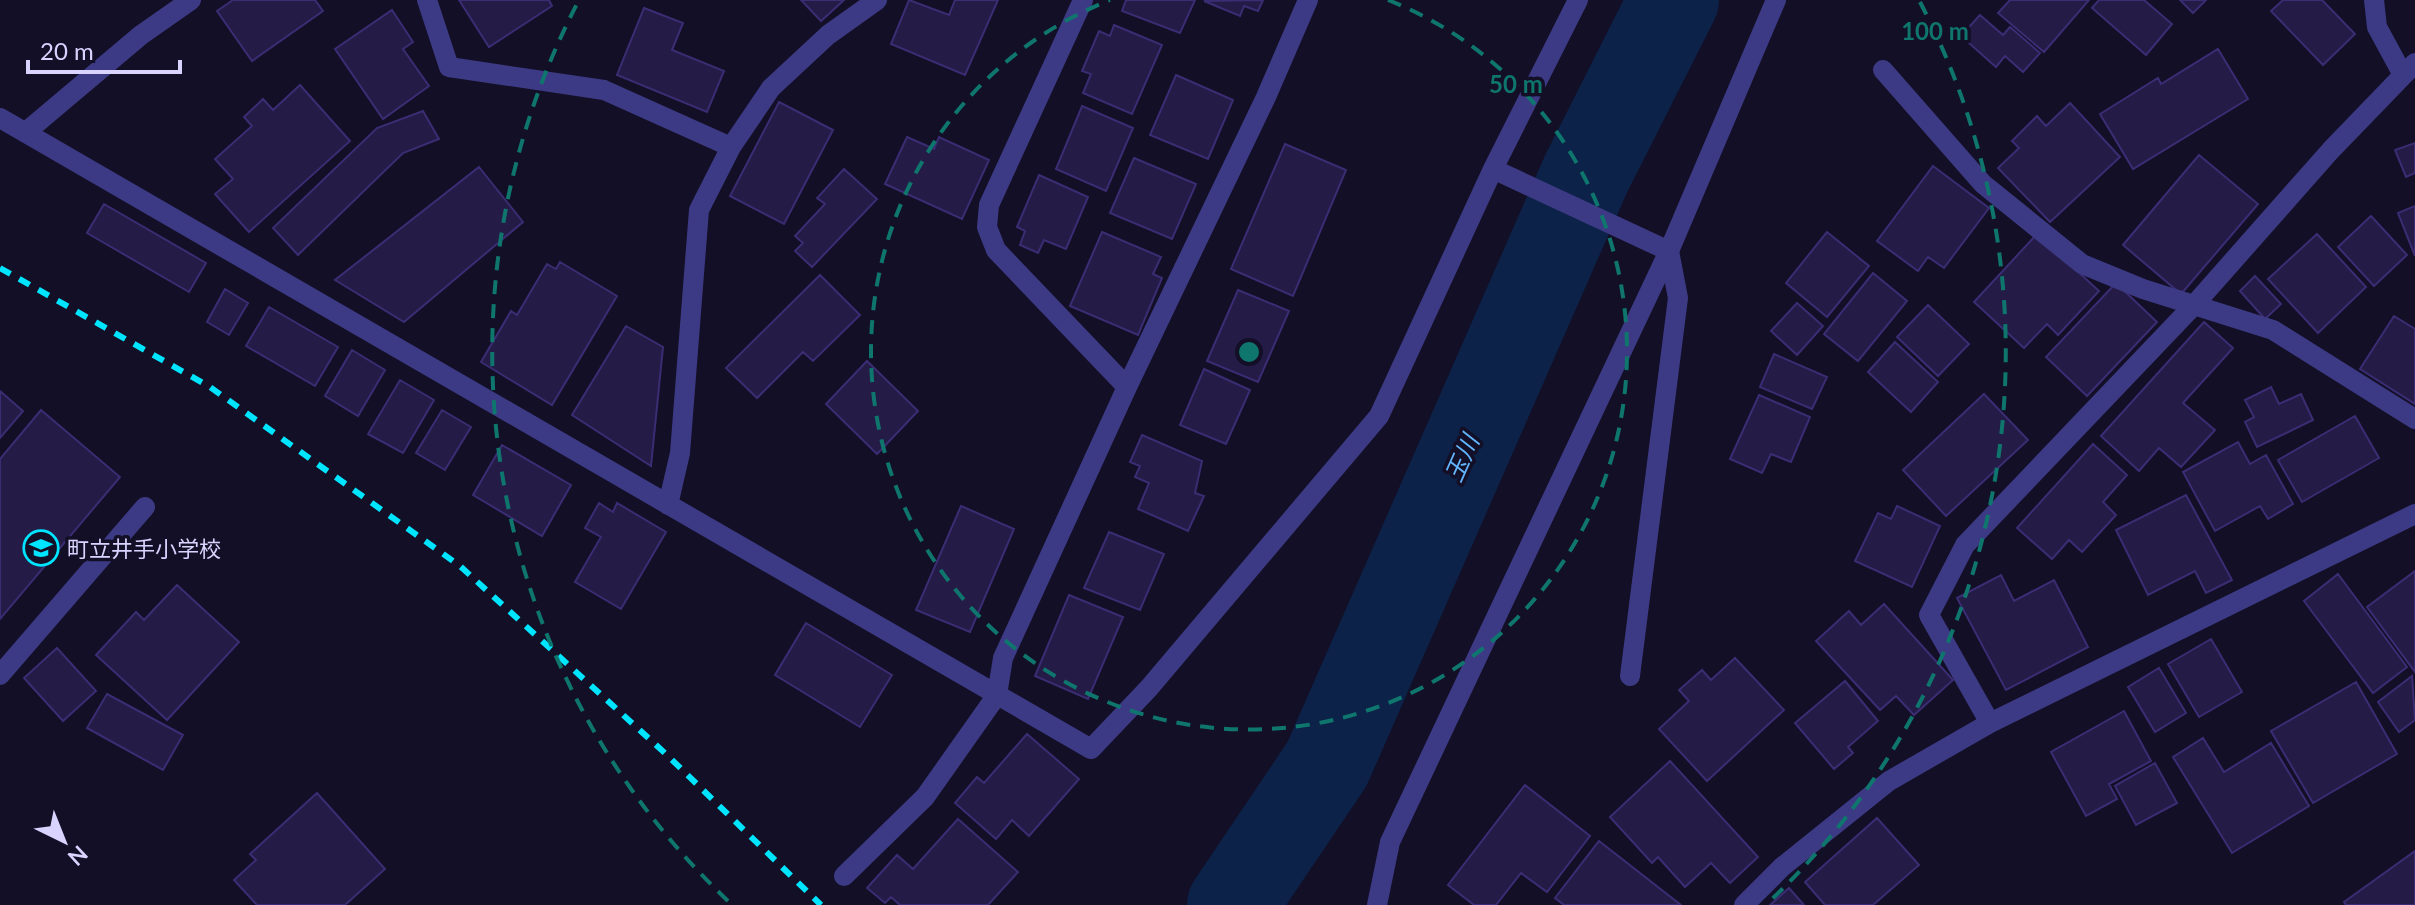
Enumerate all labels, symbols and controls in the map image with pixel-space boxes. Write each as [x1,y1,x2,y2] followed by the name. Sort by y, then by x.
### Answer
[1901,16,1969,45] text: 100 m
[28,24,180,74] scale bar
[40,36,94,65] text: 20 m
[1489,69,1543,98] text: 50 m
[1235,338,1263,366] centre of rings
[1438,427,1485,486] water label: 玉川
[22,529,60,567] school or university icon: 町立井手小学校
[67,535,221,562] place label: 町立井手小学校
[24,801,104,881] north arrow
[63,840,93,872] text: N

